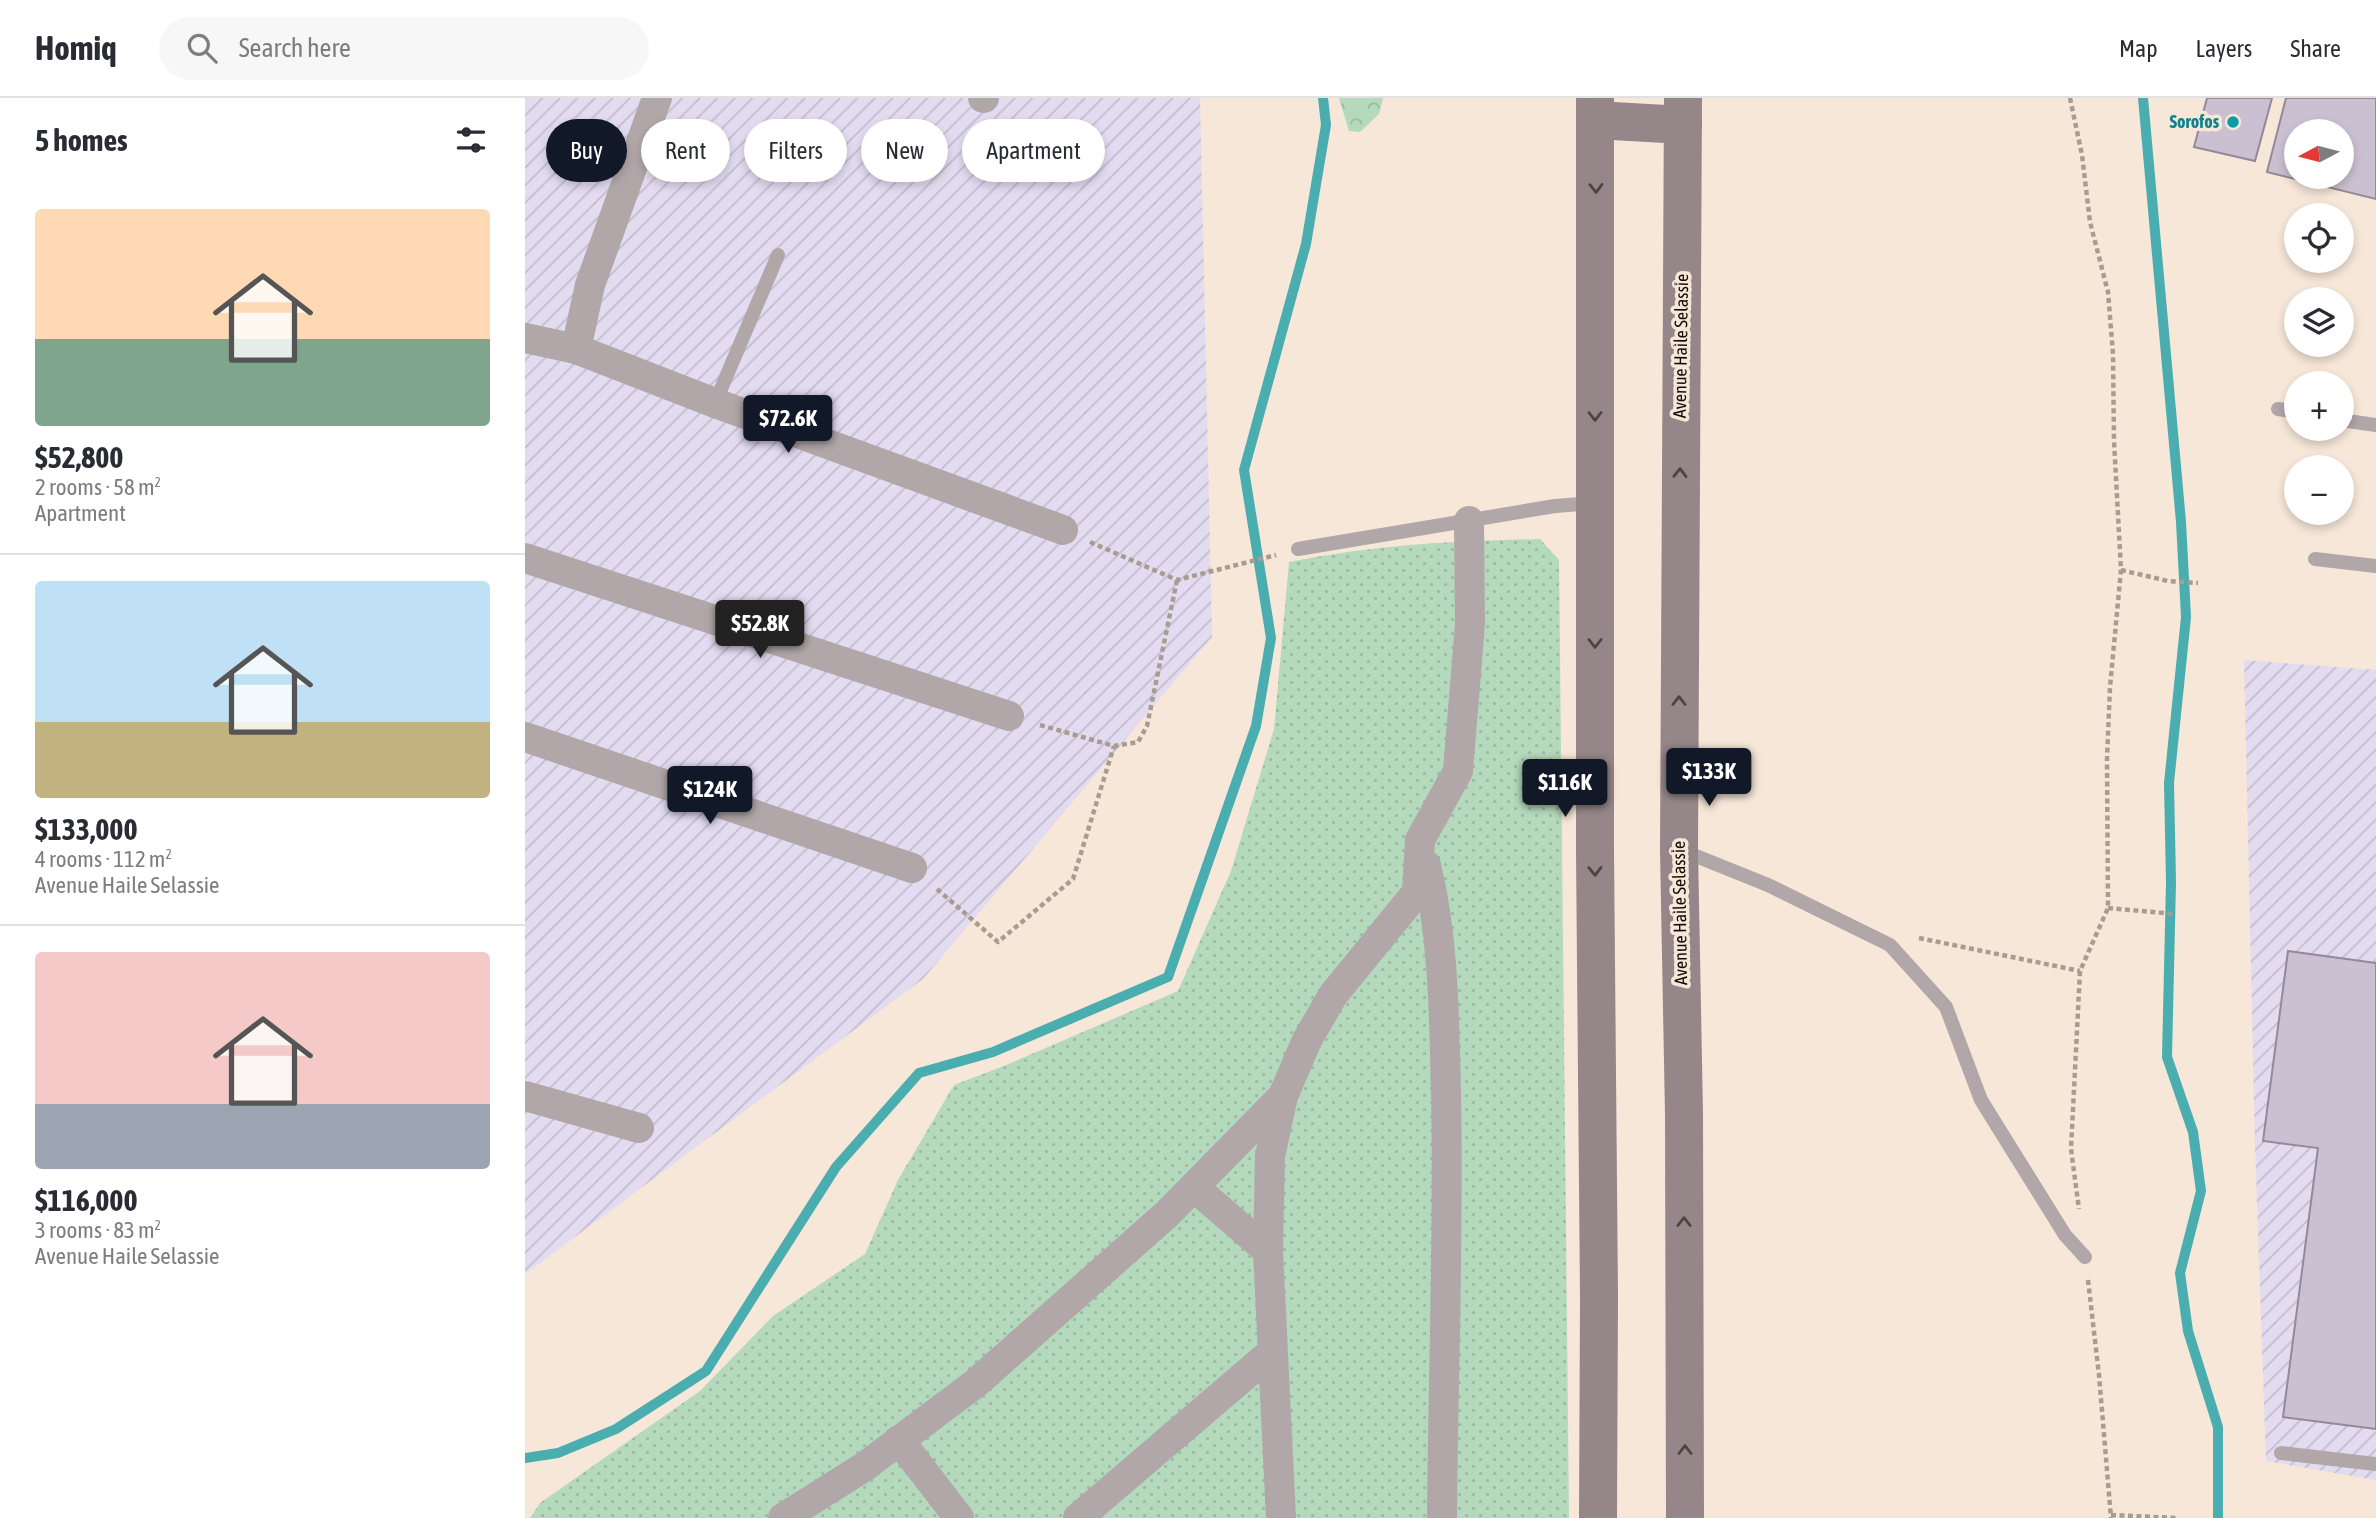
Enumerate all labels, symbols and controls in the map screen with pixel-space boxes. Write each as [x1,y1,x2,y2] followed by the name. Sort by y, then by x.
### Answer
[159,17,649,80] search box
[35,29,117,67] text: Homiq
[183,29,221,67] icon: search
[239,33,351,63] text: Search here
[2119,35,2158,62] text: Map
[2196,35,2252,62] text: Layers
[2290,35,2341,62] text: Share
[2169,111,2220,132] place label: Sorofos
[2225,114,2241,130] marker: Sorofos
[546,119,627,182] chip: Buy
[641,119,730,182] chip: Rent
[744,119,847,182] chip: Filters
[861,119,948,182] chip: New
[962,119,1105,182] chip: Apartment
[2284,119,2354,189] north arrow
[2284,119,2354,525] map controls
[452,121,490,159] icon: filters
[35,123,128,157] text: 5 homes
[1588,183,1603,194] one-way arrow
[2284,203,2354,273] button: locate
[200,255,326,381] icon: home
[1669,274,1692,418] street label: Avenue Haile Selassie
[2284,287,2354,357] button: layers
[2284,371,2354,441] button: +
[731,396,845,455] pin: $72.6K
[759,405,817,431] text: $72.6K
[1588,411,1603,422] one-way arrow
[35,440,123,474] text: $52,800
[2284,455,2354,525] button: −
[1672,468,1688,478] one-way arrow
[35,474,161,500] text: 2 rooms · 58 m²
[35,500,126,526] text: Apartment
[703,601,817,660] pin: $52.8K
[731,610,789,636] text: $52.8K
[200,627,326,753] icon: home
[1587,639,1603,649] one-way arrow
[1671,695,1687,706] one-way arrow
[1660,748,1758,808] pin: $133K
[1682,758,1736,784] text: $133K
[1516,760,1614,819] pin: $116K
[661,766,759,826] pin: $124K
[1538,769,1592,795] text: $116K
[683,776,737,802] text: $124K
[35,812,138,846] text: $133,000
[1668,841,1691,985] street label: Avenue Haile Selassie
[35,846,172,872] text: 4 rooms · 112 m²
[1587,866,1603,877] one-way arrow
[35,872,219,898] text: Avenue Haile Selassie
[200,998,326,1124] icon: home
[35,1183,138,1217] text: $116,000
[35,1217,161,1243] text: 3 rooms · 83 m²
[1676,1217,1692,1227] one-way arrow
[35,1243,219,1269] text: Avenue Haile Selassie
[1677,1444,1692,1455] one-way arrow

